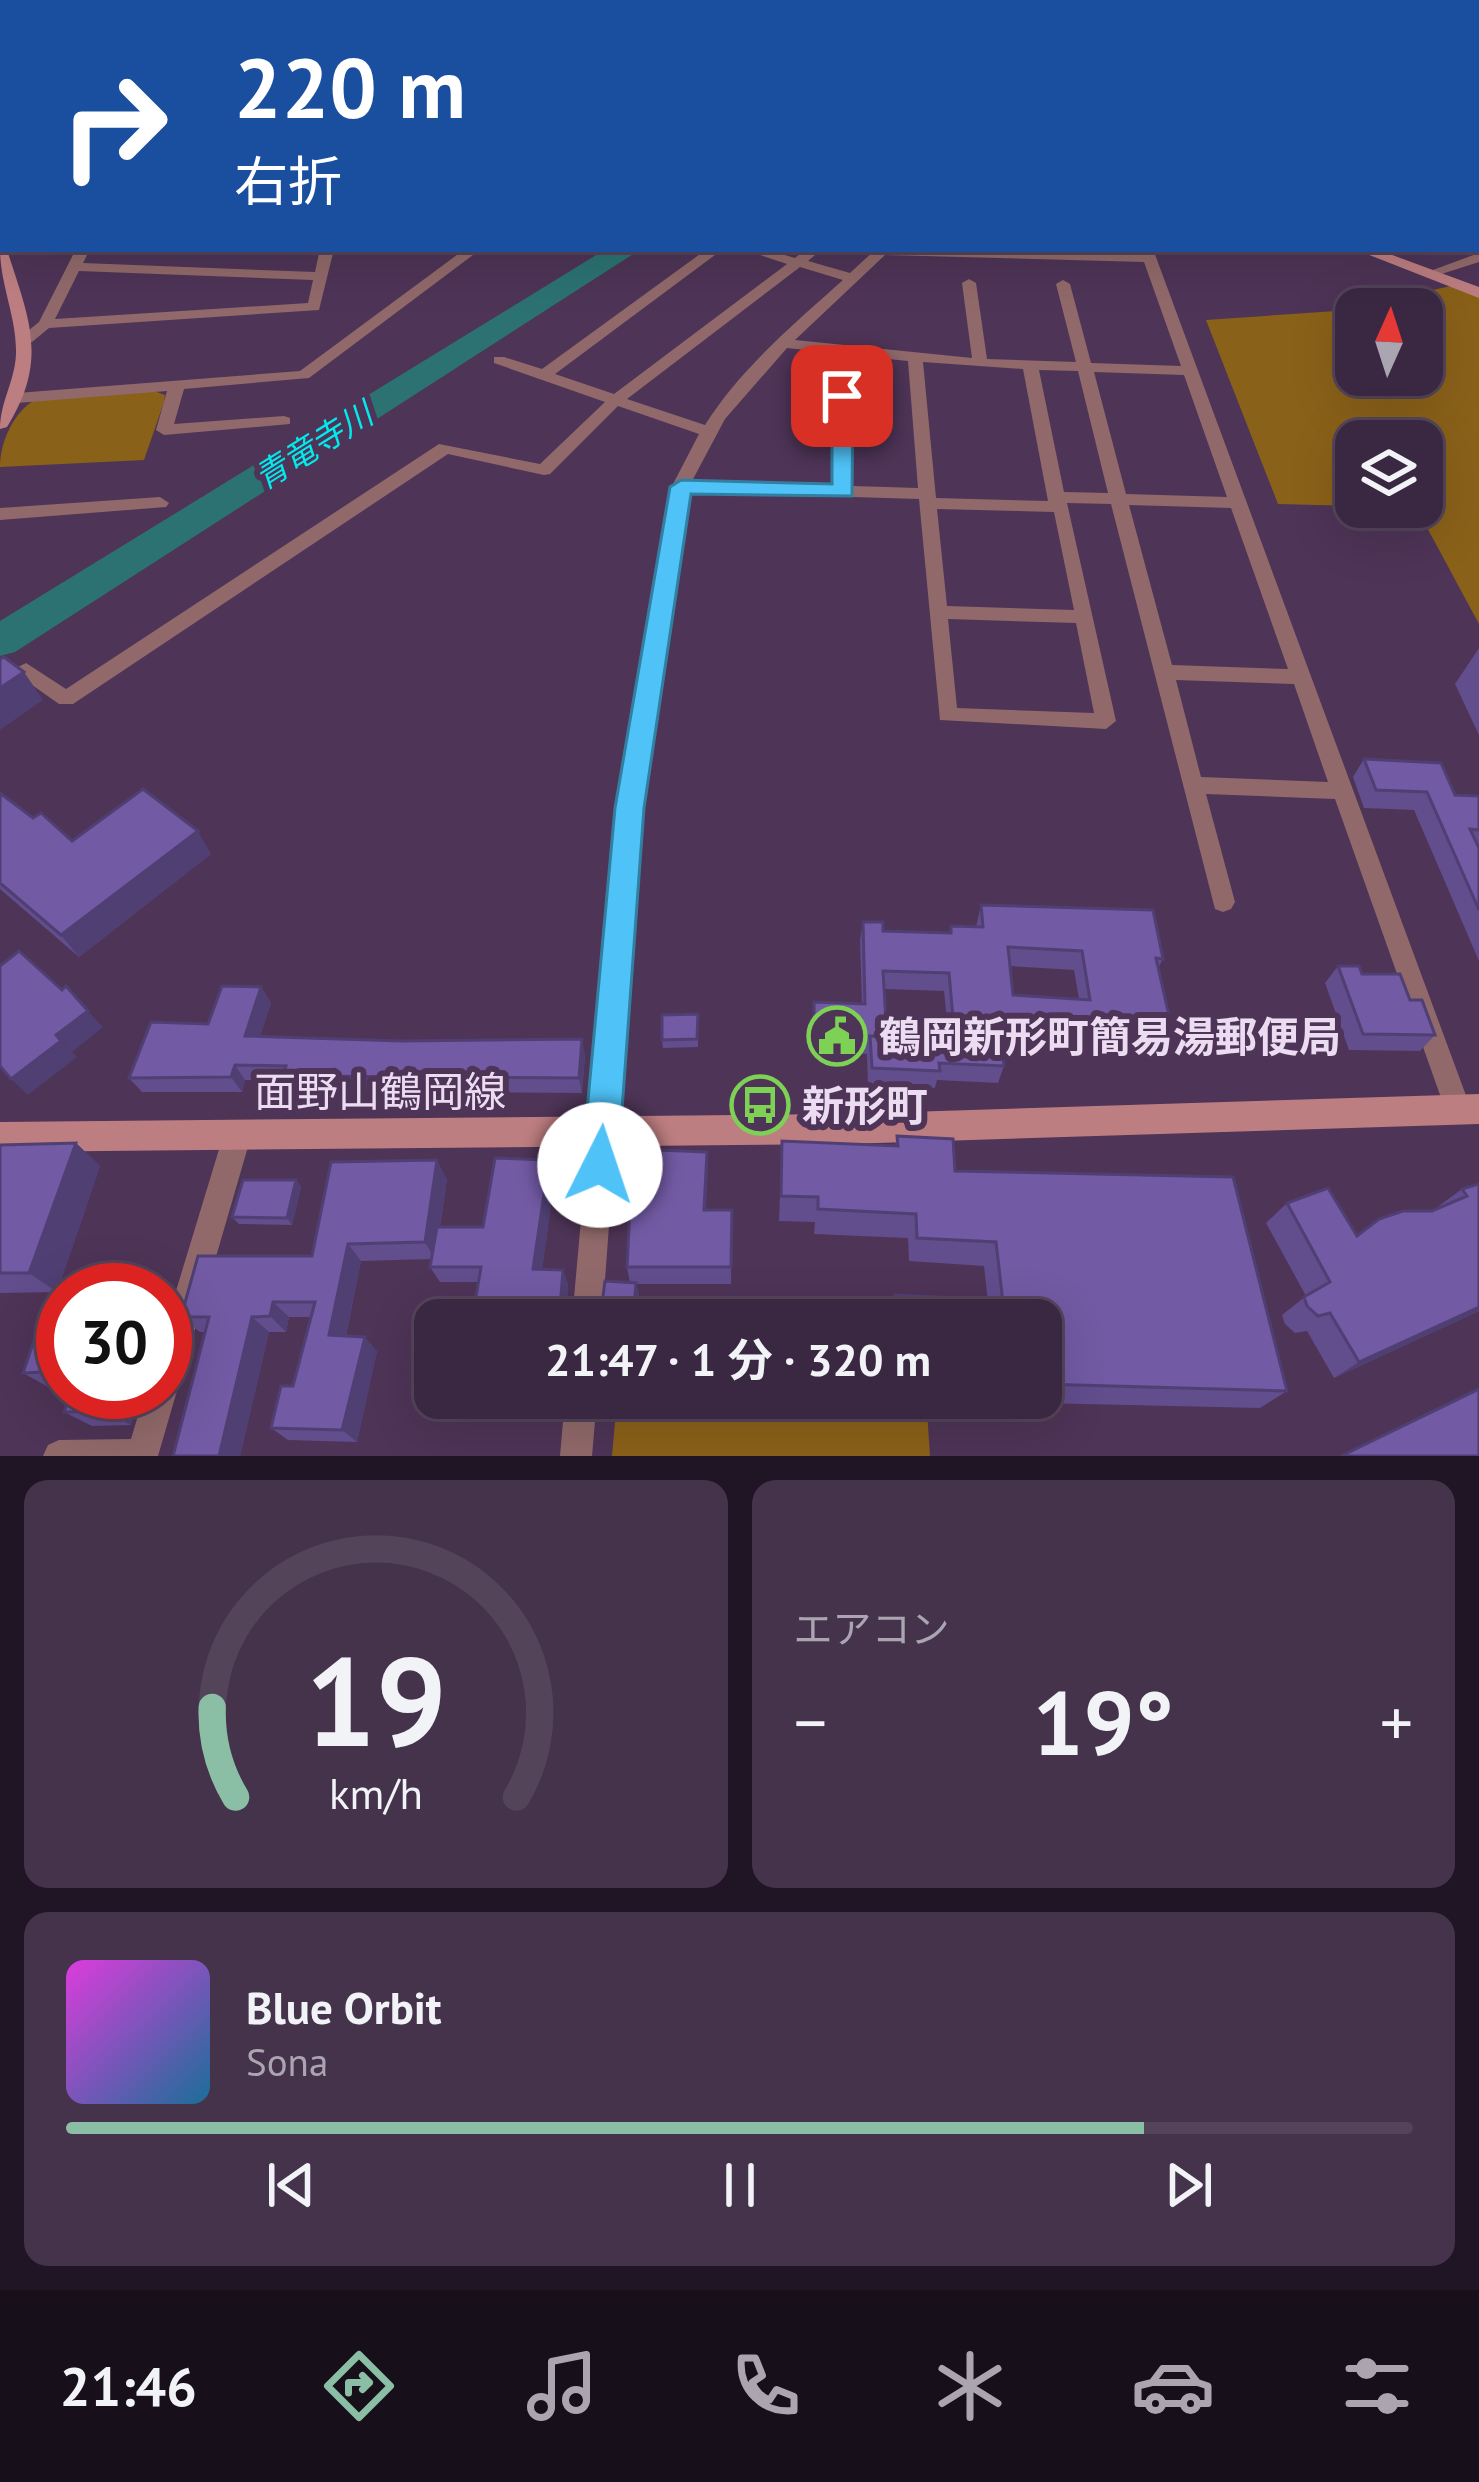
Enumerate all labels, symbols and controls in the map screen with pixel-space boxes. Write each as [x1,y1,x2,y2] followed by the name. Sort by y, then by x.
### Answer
[234,32,466,141] text: 220 m
[36,48,192,204] icon: right
[234,146,342,216] text: 右折
[1335,288,1443,396] north arrow
[1335,288,1443,528] map controls
[791,345,893,447] pin
[809,363,875,429] icon: arrive
[246,390,383,498] water label: 青竜寺川
[1335,420,1443,528] button: layers
[806,1005,868,1067] public building icon: 鶴岡新形町簡易湯郵便局
[879,1009,1341,1064] place label: 鶴岡新形町簡易湯郵便局
[254,1064,506,1119] street label: 面野山鶴岡線
[729,1074,791,1136] bus stop icon: 新形町
[802,1078,928,1133] place label: 新形町
[537,1102,663,1228] position arrow
[36,1263,192,1419] speed limit sign: 30
[545,1330,931,1388] text: 21:47 · 1 分 · 320 m
[794,1603,950,1654] text: エアコン
[305,1619,447,1780] text: 19
[1033,1663,1174,1780] text: 19°
[794,1679,827,1764] text: −
[1380,1679,1413,1764] text: +
[329,1765,423,1821] text: km/h
[246,1978,442,2036] text: Blue Orbit
[246,2036,328,2087] text: Sona
[258,2152,324,2218] icon: previous
[707,2152,773,2218] icon: pause
[1156,2152,1222,2218] icon: next
[317,2344,401,2428] icon: directions
[520,2344,604,2428] icon: music
[724,2344,808,2428] icon: phone
[928,2344,1012,2428] icon: climate
[1131,2344,1215,2428] icon: car
[1335,2344,1419,2428] icon: filters
[60,2351,197,2421] text: 21:46

